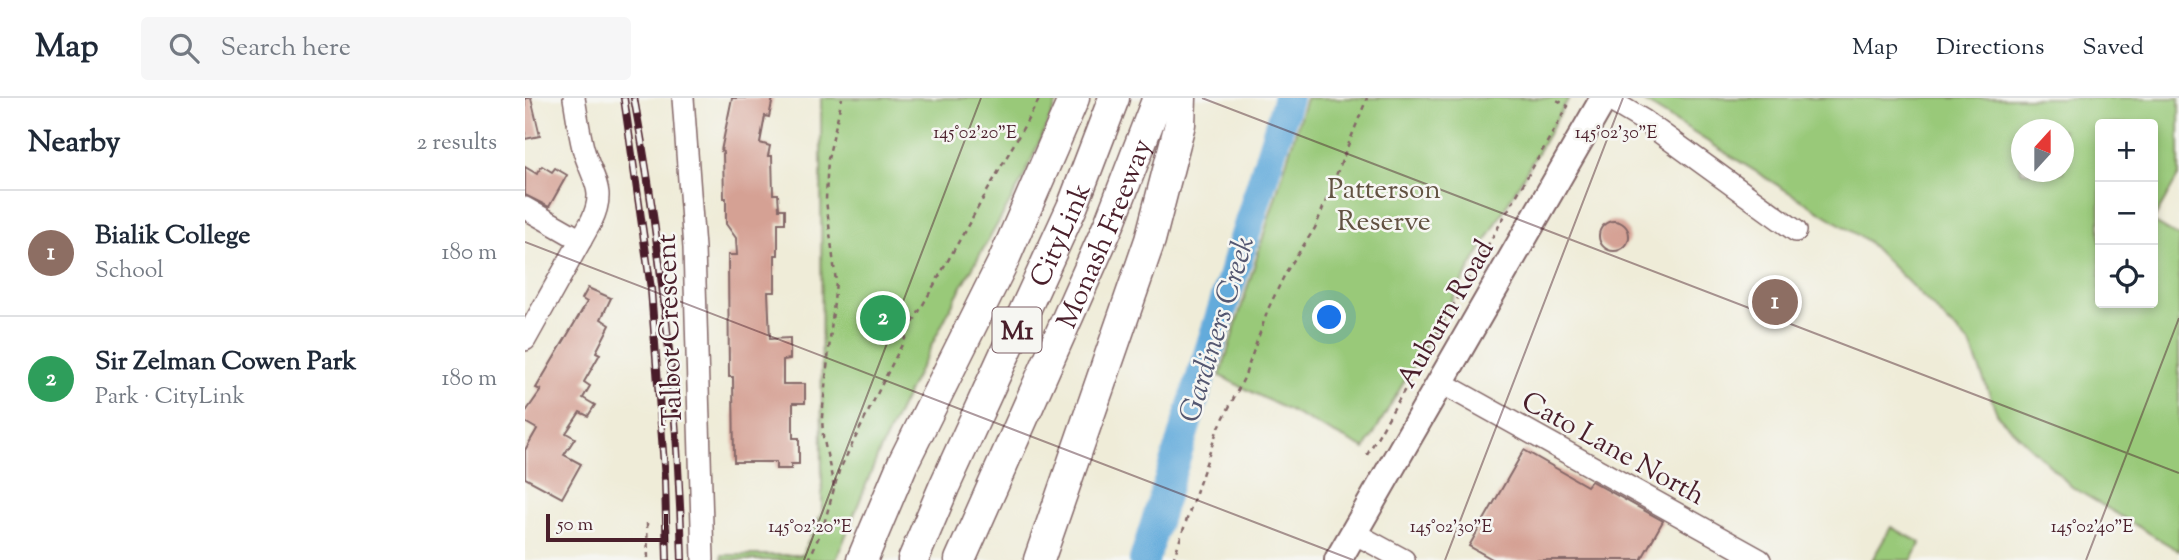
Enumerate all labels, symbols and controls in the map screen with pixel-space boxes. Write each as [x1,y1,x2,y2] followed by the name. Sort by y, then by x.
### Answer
[141,17,631,80] search box
[35,24,99,72] text: Map
[165,29,203,67] icon: search
[221,30,351,67] text: Search here
[1852,31,1898,65] text: Map
[1936,31,2044,65] text: Directions
[2082,31,2144,65] text: Saved
[2011,119,2074,182] north arrow
[2095,119,2158,308] map controls
[2095,119,2158,182] button: +
[933,121,1017,147] text: 145°02'20"E
[1575,121,1657,147] text: 145°02'30"E
[28,122,120,165] text: Nearby
[417,127,497,160] text: 2 results
[1048,133,1163,335] street label: Monash Freeway
[1327,171,1441,243] park label: Patterson Reserve
[1021,178,1103,294] street label: CityLink
[2095,182,2158,245] button: −
[95,218,250,255] text: Bialik College
[1170,231,1267,428] water label: Gardiners Creek
[648,233,694,427] street label: Talbot Crescent
[1388,233,1505,396] street label: Auburn Road
[47,237,55,270] text: 1
[442,237,497,270] text: 180 m
[2095,245,2158,308] button: locate
[95,255,164,288] text: School
[1752,276,1798,328] pin: 1
[860,292,906,344] pin: 2
[1312,300,1346,334] your location
[993,308,1041,353] road number: M1
[95,344,356,381] text: Sir Zelman Cowen Park
[46,363,56,396] text: 2
[442,363,497,396] text: 180 m
[95,381,245,414] text: Park · CityLink
[1513,383,1712,517] street label: Cato Lane North
[546,511,669,543] scale bar
[557,512,593,539] text: 50 m
[768,515,852,541] text: 145°02'20"E
[1410,515,1492,541] text: 145°02'30"E
[2051,515,2133,541] text: 145°02'40"E

